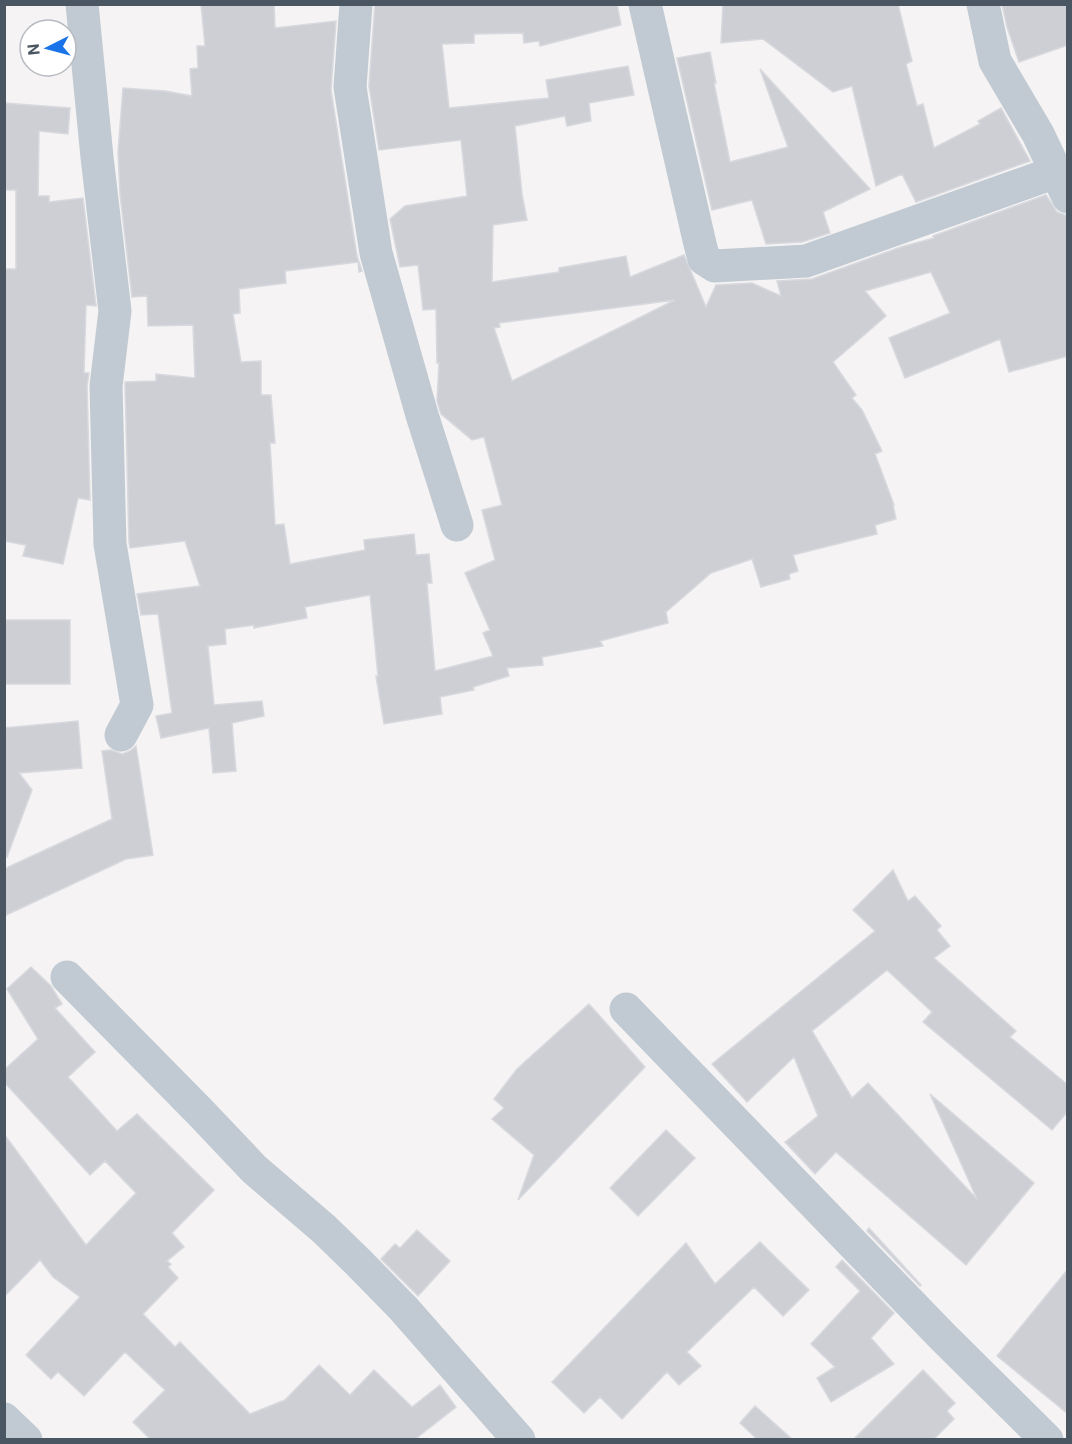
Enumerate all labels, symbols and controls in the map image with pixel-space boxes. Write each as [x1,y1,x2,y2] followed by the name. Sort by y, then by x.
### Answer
[18,18,78,78] north arrow
[24,43,44,56] text: N

